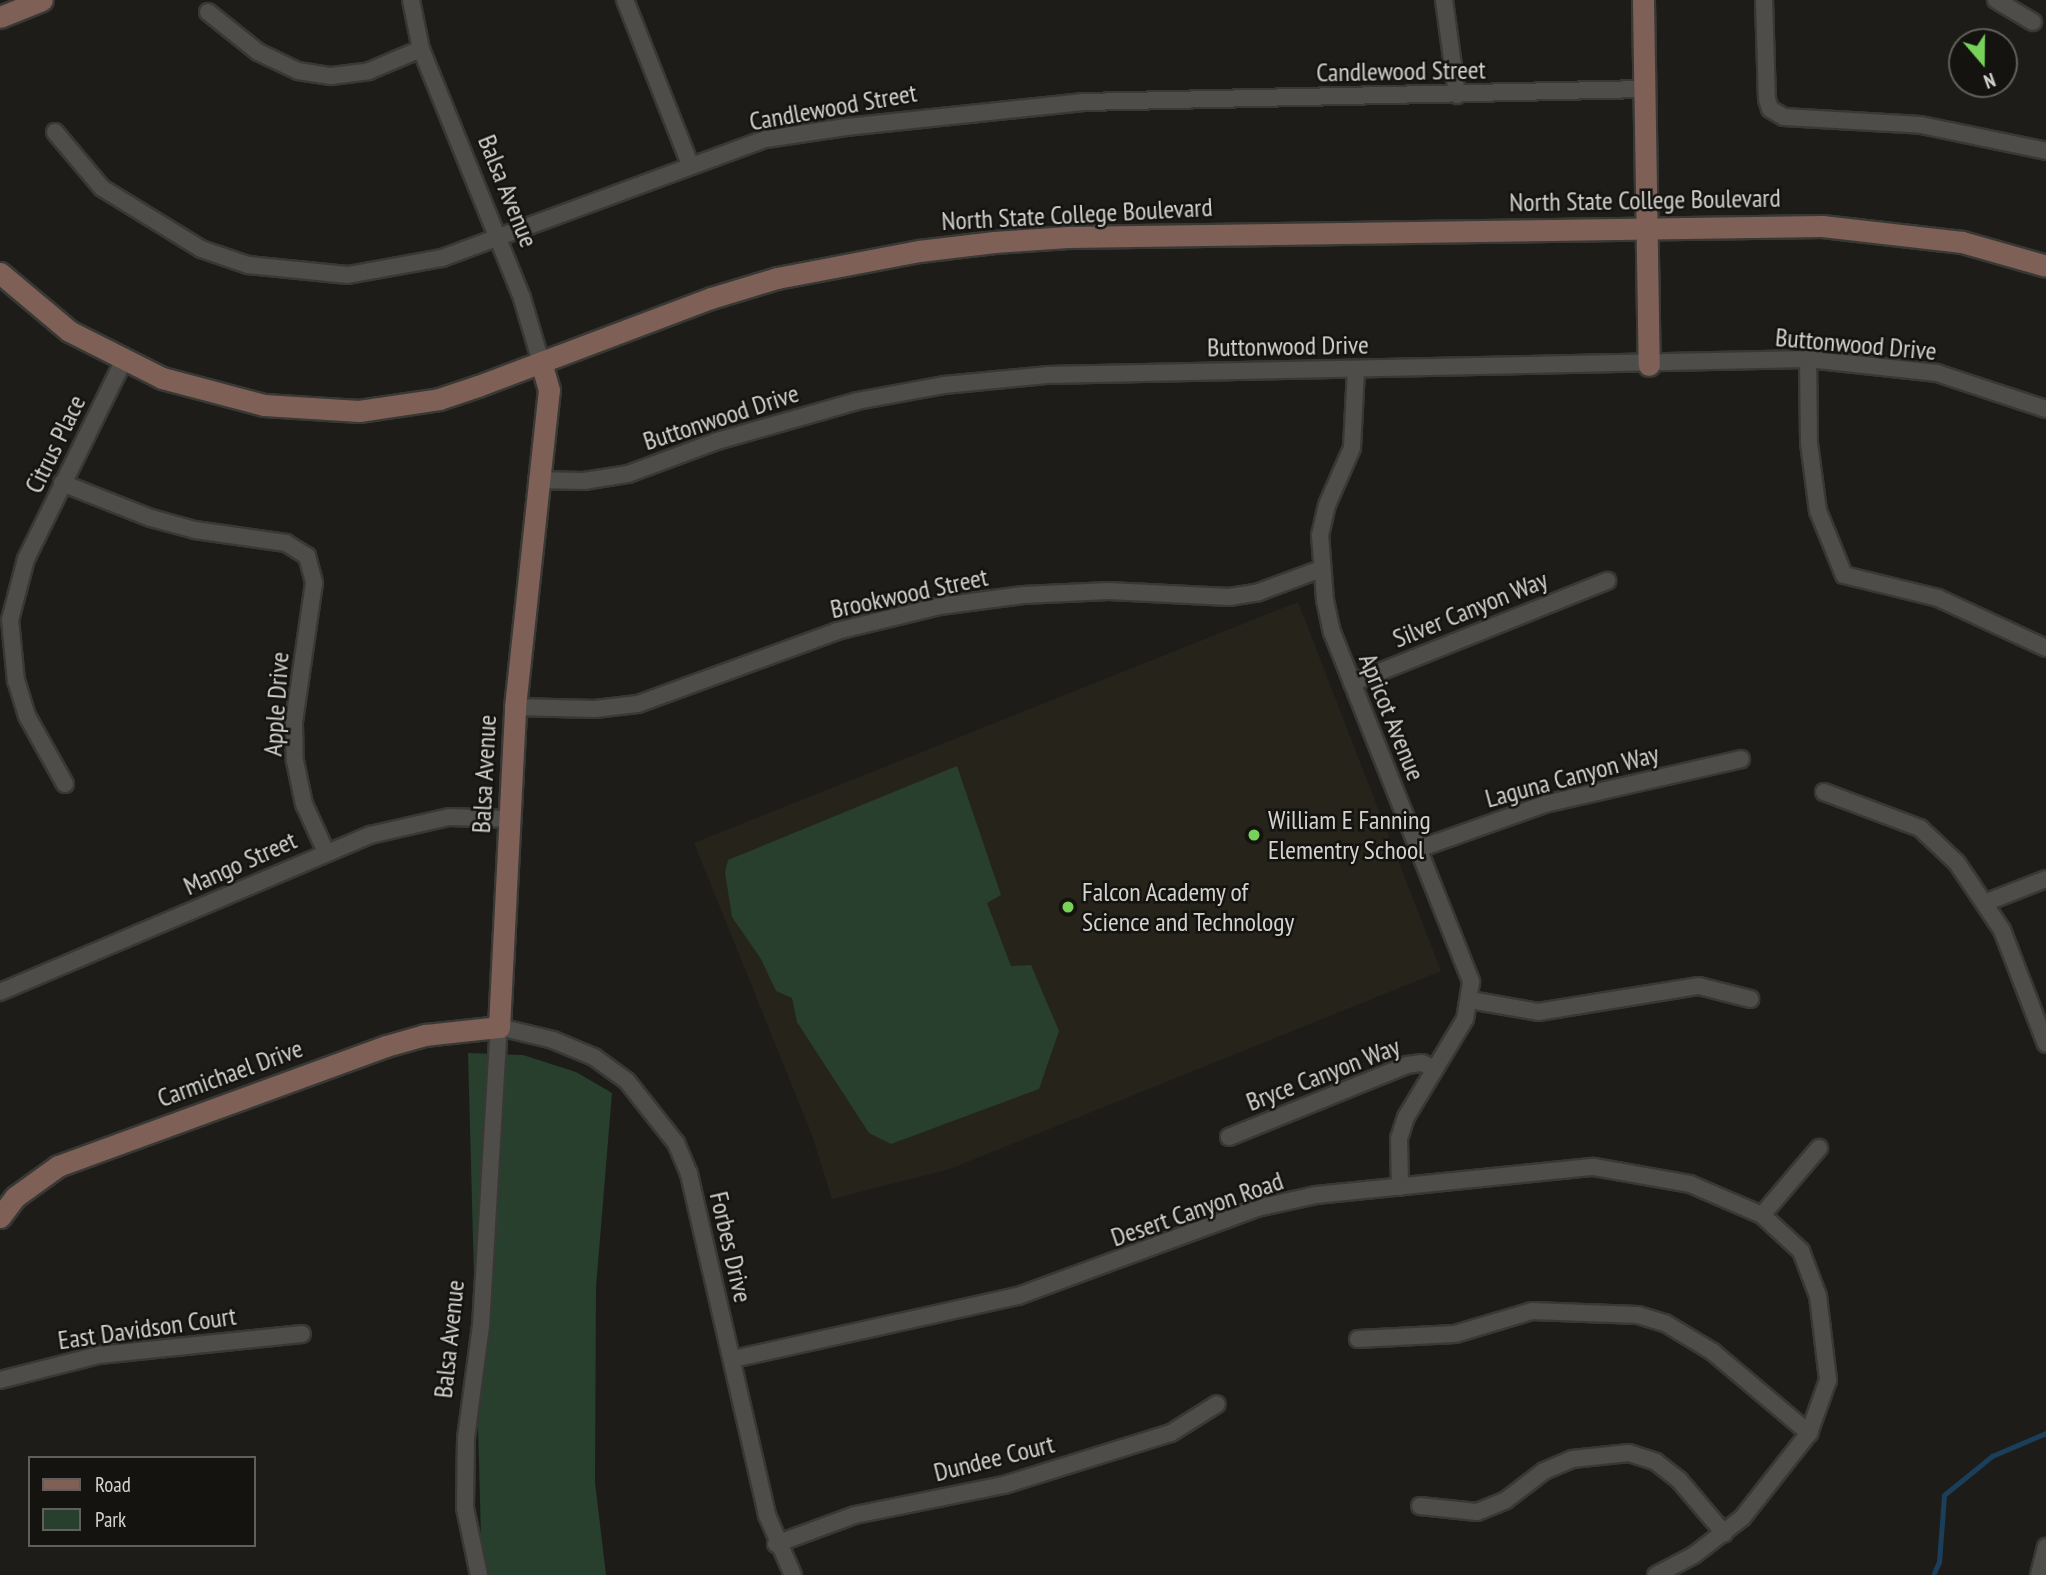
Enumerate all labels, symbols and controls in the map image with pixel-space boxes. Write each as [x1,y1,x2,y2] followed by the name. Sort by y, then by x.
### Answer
[1948,28,2018,98] north arrow
[1316,54,1486,88] street label: Candlewood Street
[1981,68,1998,94] text: N
[747,77,919,137] street label: Candlewood Street
[471,130,545,252] street label: Balsa Avenue
[1509,182,1781,218] street label: North State College Boulevard
[941,191,1213,237] street label: North State College Boulevard
[1774,321,1938,367] street label: Buttonwood Drive
[1207,329,1369,363] street label: Buttonwood Drive
[639,377,803,457] street label: Buttonwood Drive
[18,390,92,498] street label: Citrus Place
[827,561,991,625] street label: Brookwood Street
[1388,564,1552,654] street label: Silver Canyon Way
[1352,649,1432,785] street label: Apricot Avenue
[257,651,295,757] street label: Apple Drive
[465,714,503,834] street label: Balsa Avenue
[1482,738,1662,814] street label: Laguna Canyon Way
[1268,804,1431,866] place label: William E Fanning Elementry School
[179,824,301,902] street label: Mango Street
[1246,827,1262,843] marker: William E Fanning Elementry School
[1082,876,1295,938] place label: Falcon Academy of Science and Technology
[1060,899,1076,915] marker: Falcon Academy of Science and Technology
[1242,1030,1404,1118] street label: Bryce Canyon Way
[153,1032,307,1114] street label: Carmichael Drive
[1107,1165,1287,1253] street label: Desert Canyon Road
[703,1189,759,1305] street label: Forbes Drive
[427,1278,471,1400] street label: Balsa Avenue
[56,1300,238,1356] street label: East Davidson Court
[931,1428,1057,1488] street label: Dundee Court
[28,1456,256,1547] legend
[95,1471,131,1498] text: Road
[95,1506,126,1533] text: Park

